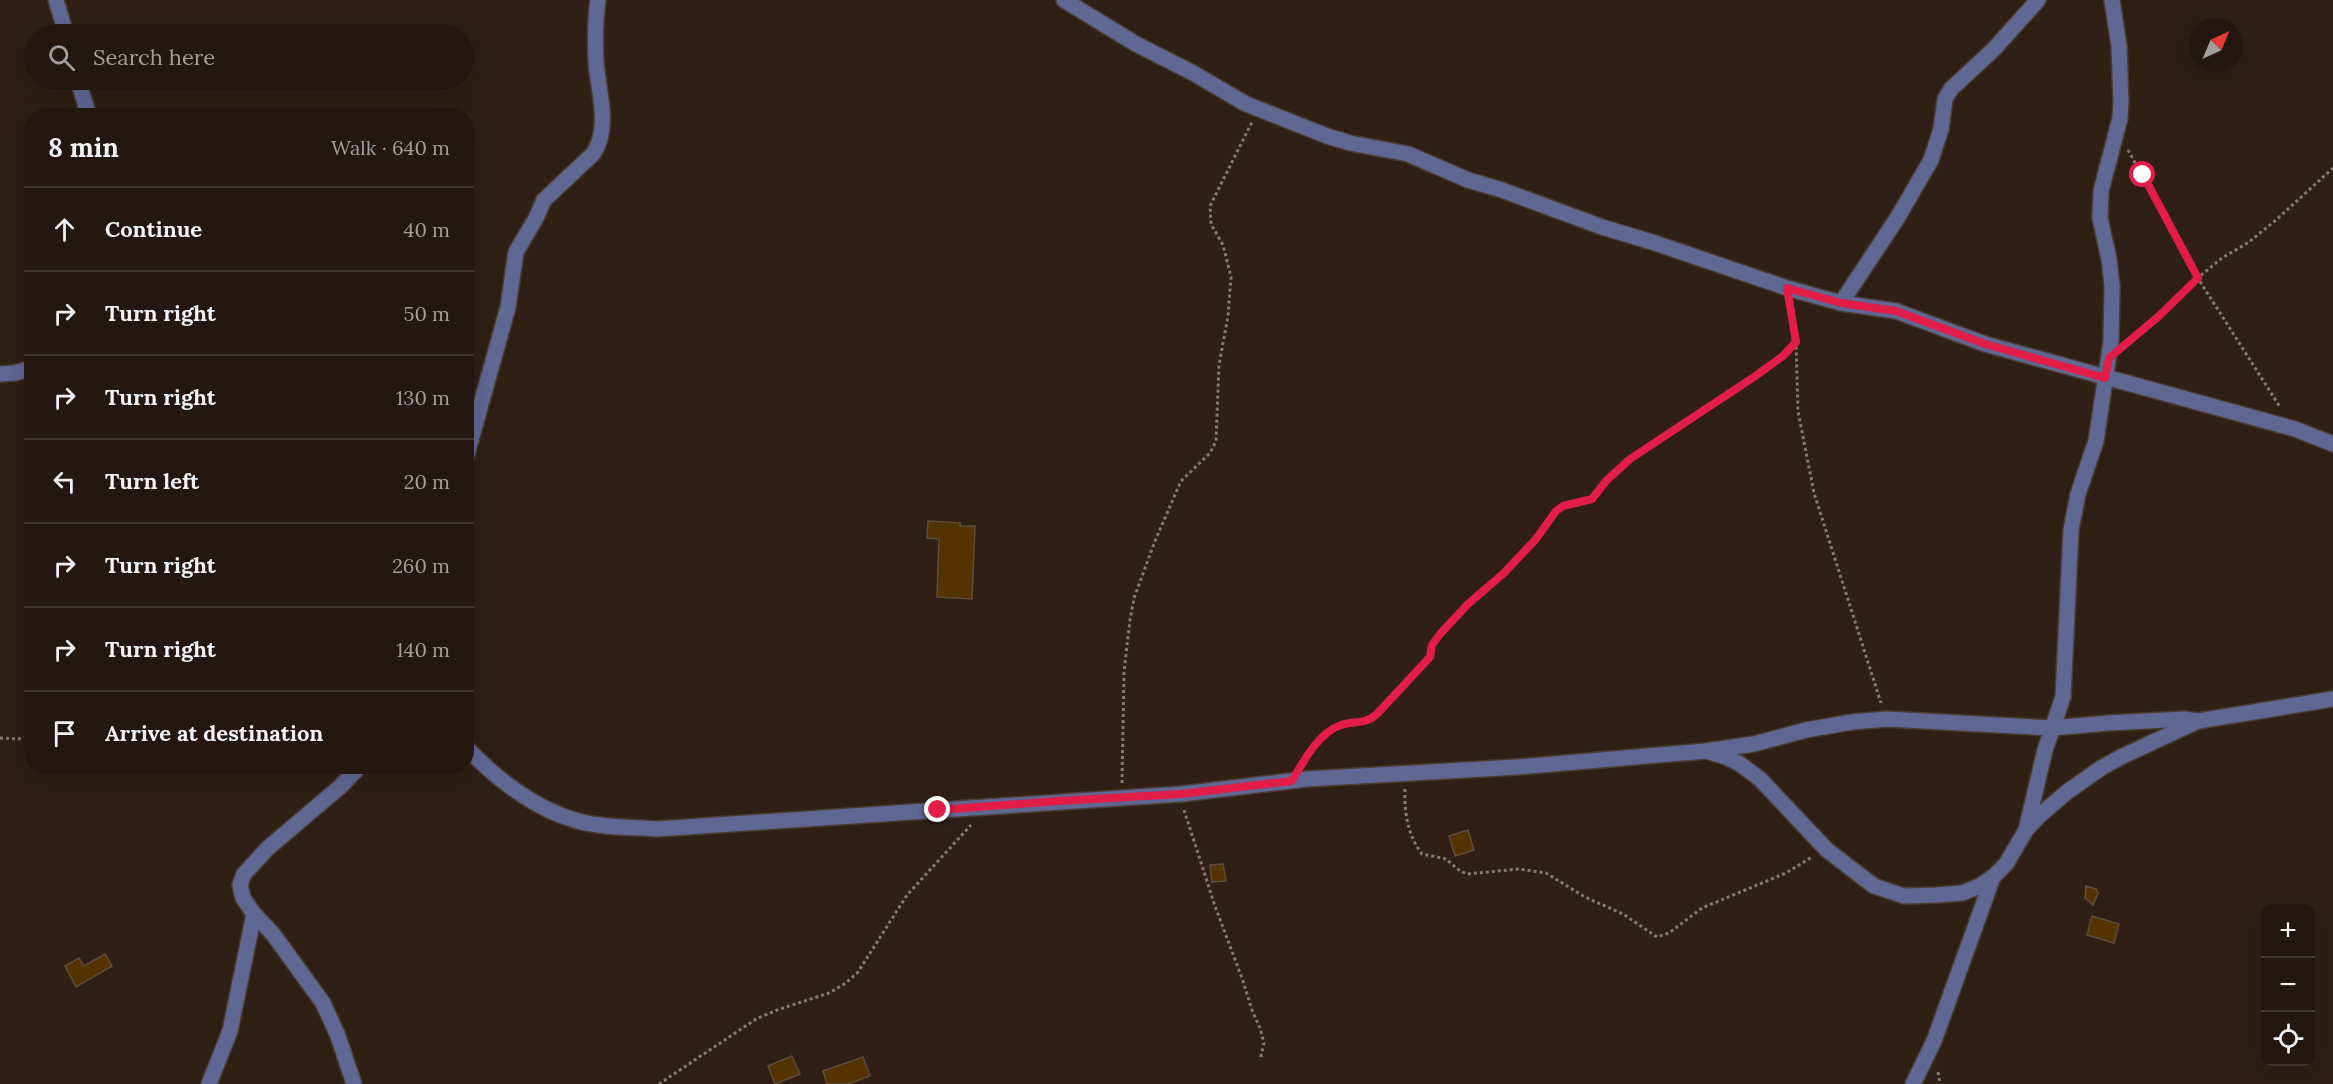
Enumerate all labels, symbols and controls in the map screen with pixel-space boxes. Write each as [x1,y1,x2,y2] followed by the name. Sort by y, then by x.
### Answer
[2189,18,2243,72] north arrow
[24,24,474,90] search box
[45,41,78,74] icon: search
[93,43,215,71] text: Search here
[48,131,119,164] text: 8 min
[331,135,450,160] text: Walk · 640 m
[2129,161,2155,187] route start
[48,213,81,246] icon: ahead
[105,215,202,243] text: Continue
[404,217,450,242] text: 40 m
[48,297,81,330] icon: right
[105,299,216,327] text: Turn right
[404,301,450,326] text: 50 m
[48,381,81,414] icon: right
[105,383,216,411] text: Turn right
[396,385,450,410] text: 130 m
[48,465,81,498] icon: left
[105,467,199,495] text: Turn left
[404,469,450,494] text: 20 m
[48,549,81,582] icon: right
[105,551,216,579] text: Turn right
[392,553,450,578] text: 260 m
[48,633,81,666] icon: right
[105,635,216,663] text: Turn right
[396,637,450,662] text: 140 m
[48,717,81,750] icon: arrive
[105,719,323,747] text: Arrive at destination
[924,796,950,822] route end
[2261,904,2315,1066] map controls
[2261,904,2315,958] button: +
[2261,958,2315,1012] button: −
[2261,1012,2315,1066] button: locate

